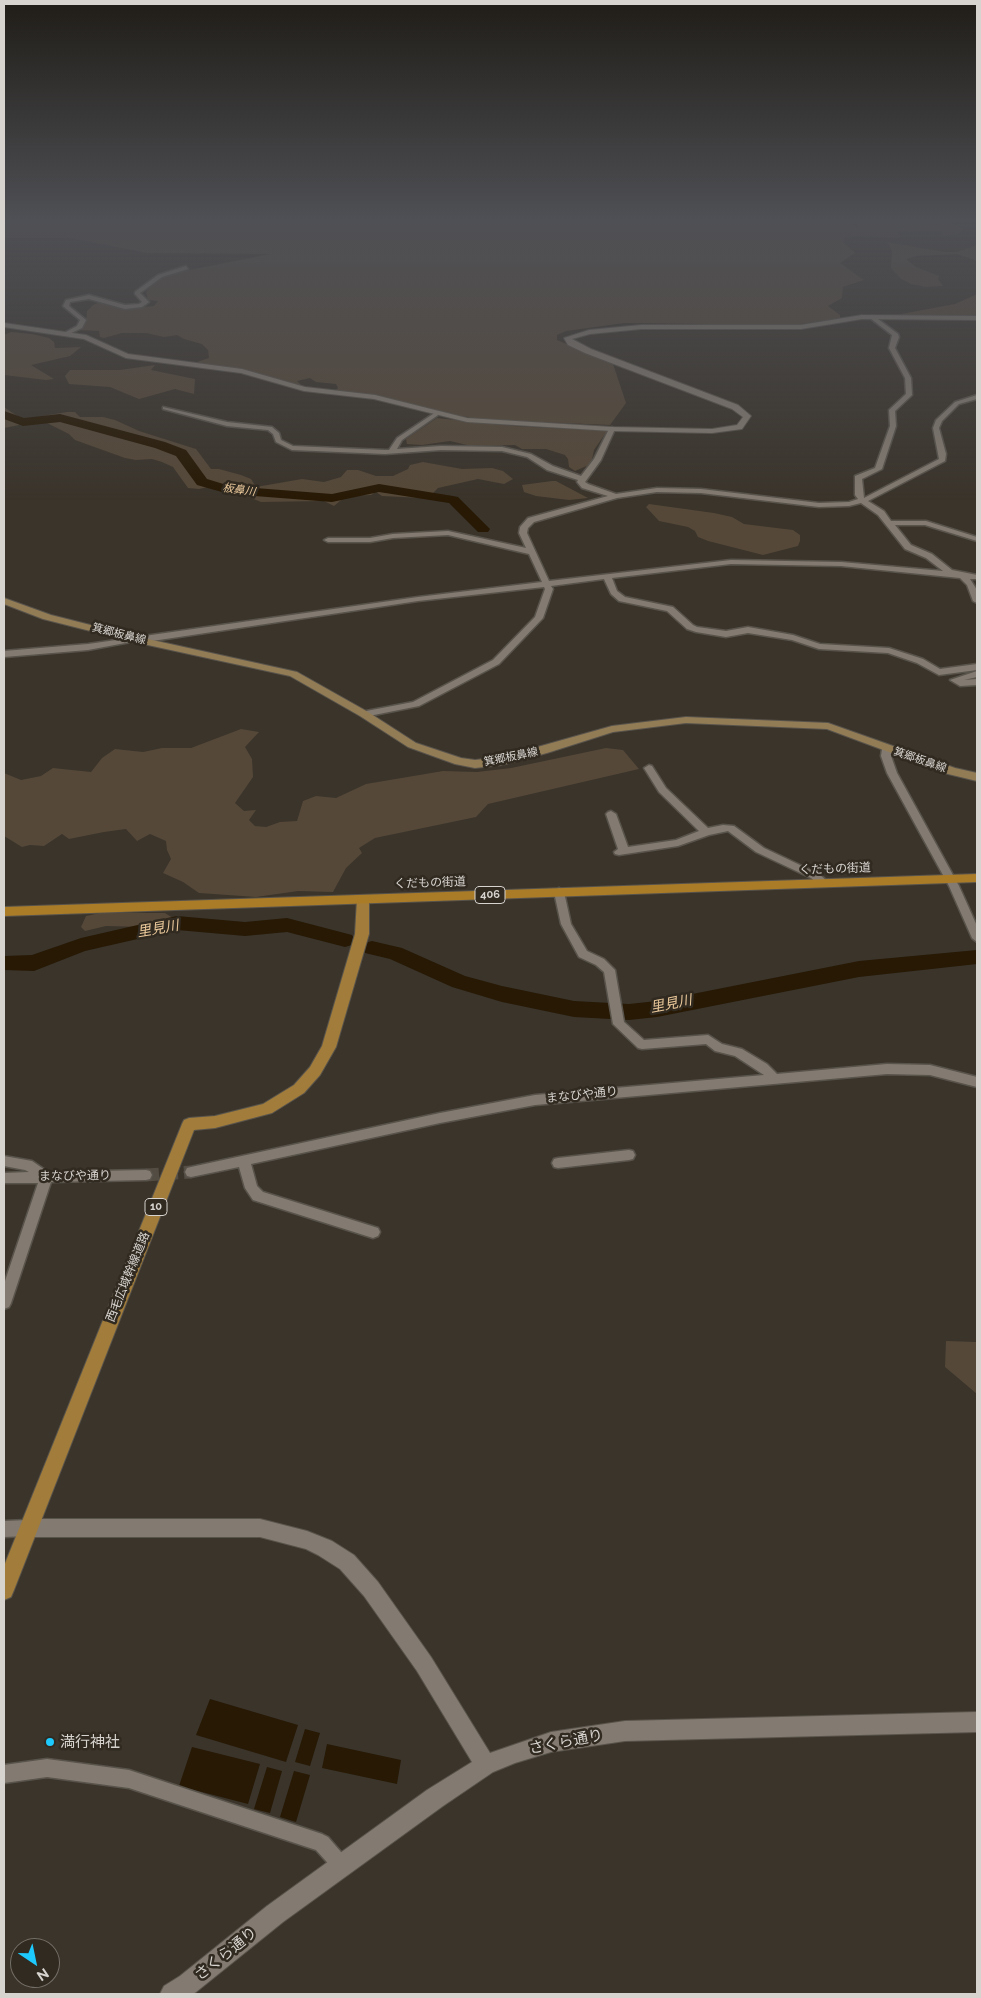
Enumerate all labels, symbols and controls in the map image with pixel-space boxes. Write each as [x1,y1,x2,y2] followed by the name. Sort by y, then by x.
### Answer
[222,481,256,499] water label: 板鼻川
[91,621,147,647] street label: 箕郷板鼻線
[483,745,539,769] street label: 箕郷板鼻線
[892,745,948,775] street label: 箕郷板鼻線
[799,861,871,877] street label: くだもの街道
[394,875,466,891] street label: くだもの街道
[475,886,505,904] road number: 406
[136,917,180,941] water label: 里見川
[649,992,693,1016] water label: 里見川
[545,1084,619,1106] street label: まなびや通り
[39,1168,111,1184] street label: まなびや通り
[145,1198,167,1216] road number: 10
[103,1230,153,1324] street label: 西毛広域幹線道路
[527,1726,605,1758] street label: さくら通り
[60,1733,120,1751] place label: 満行神社
[44,1736,56,1748] marker: 満行神社
[191,1923,261,1985] street label: さくら通り
[10,1938,60,1988] north arrow
[34,1965,52,1984] text: N

